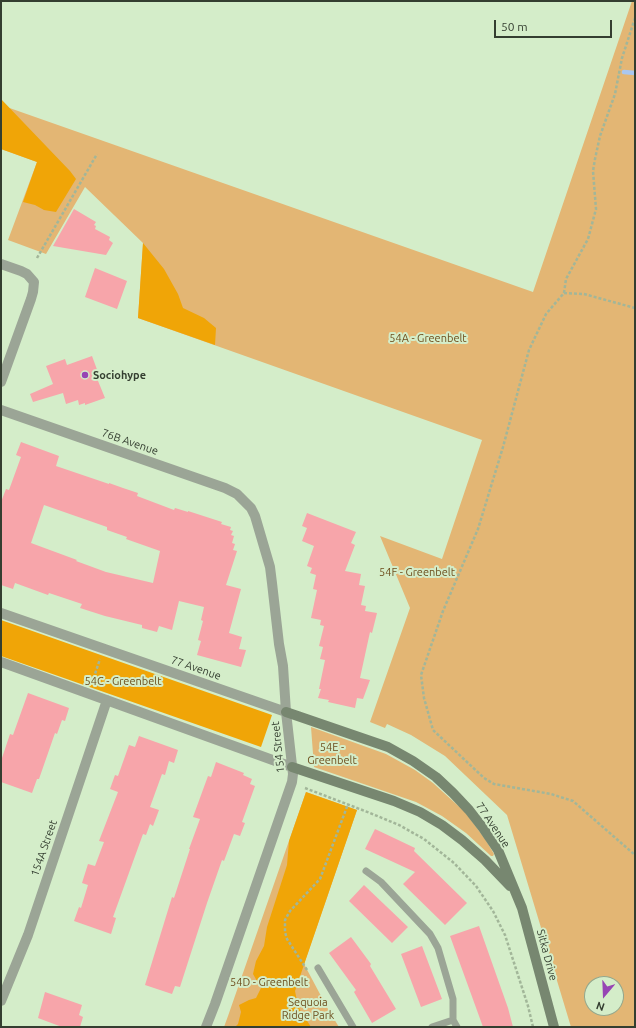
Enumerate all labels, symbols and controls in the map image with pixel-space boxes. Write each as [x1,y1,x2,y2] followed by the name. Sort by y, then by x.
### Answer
[496,12,614,38] scale bar
[501,20,528,33] text: 50 m
[389,331,467,345] park label: 54A - Greenbelt
[93,368,146,382] place label: Sociohype
[80,370,90,380] marker: Sociohype
[100,426,160,458] street label: 76B Avenue
[379,565,455,579] park label: 54F - Greenbelt
[169,653,223,683] street label: 77 Avenue
[85,674,161,688] park label: 54C - Greenbelt
[269,721,287,773] street label: 154 Street
[307,740,357,766] park label: 54E - Greenbelt
[473,800,513,850] street label: 77 Avenue
[28,818,60,878] street label: 154A Street
[534,928,560,982] street label: Sitka Drive
[230,975,308,989] park label: 54D - Greenbelt
[584,976,624,1016] north arrow
[282,995,334,1021] park label: Sequoia Ridge Park
[595,999,606,1013] text: N

